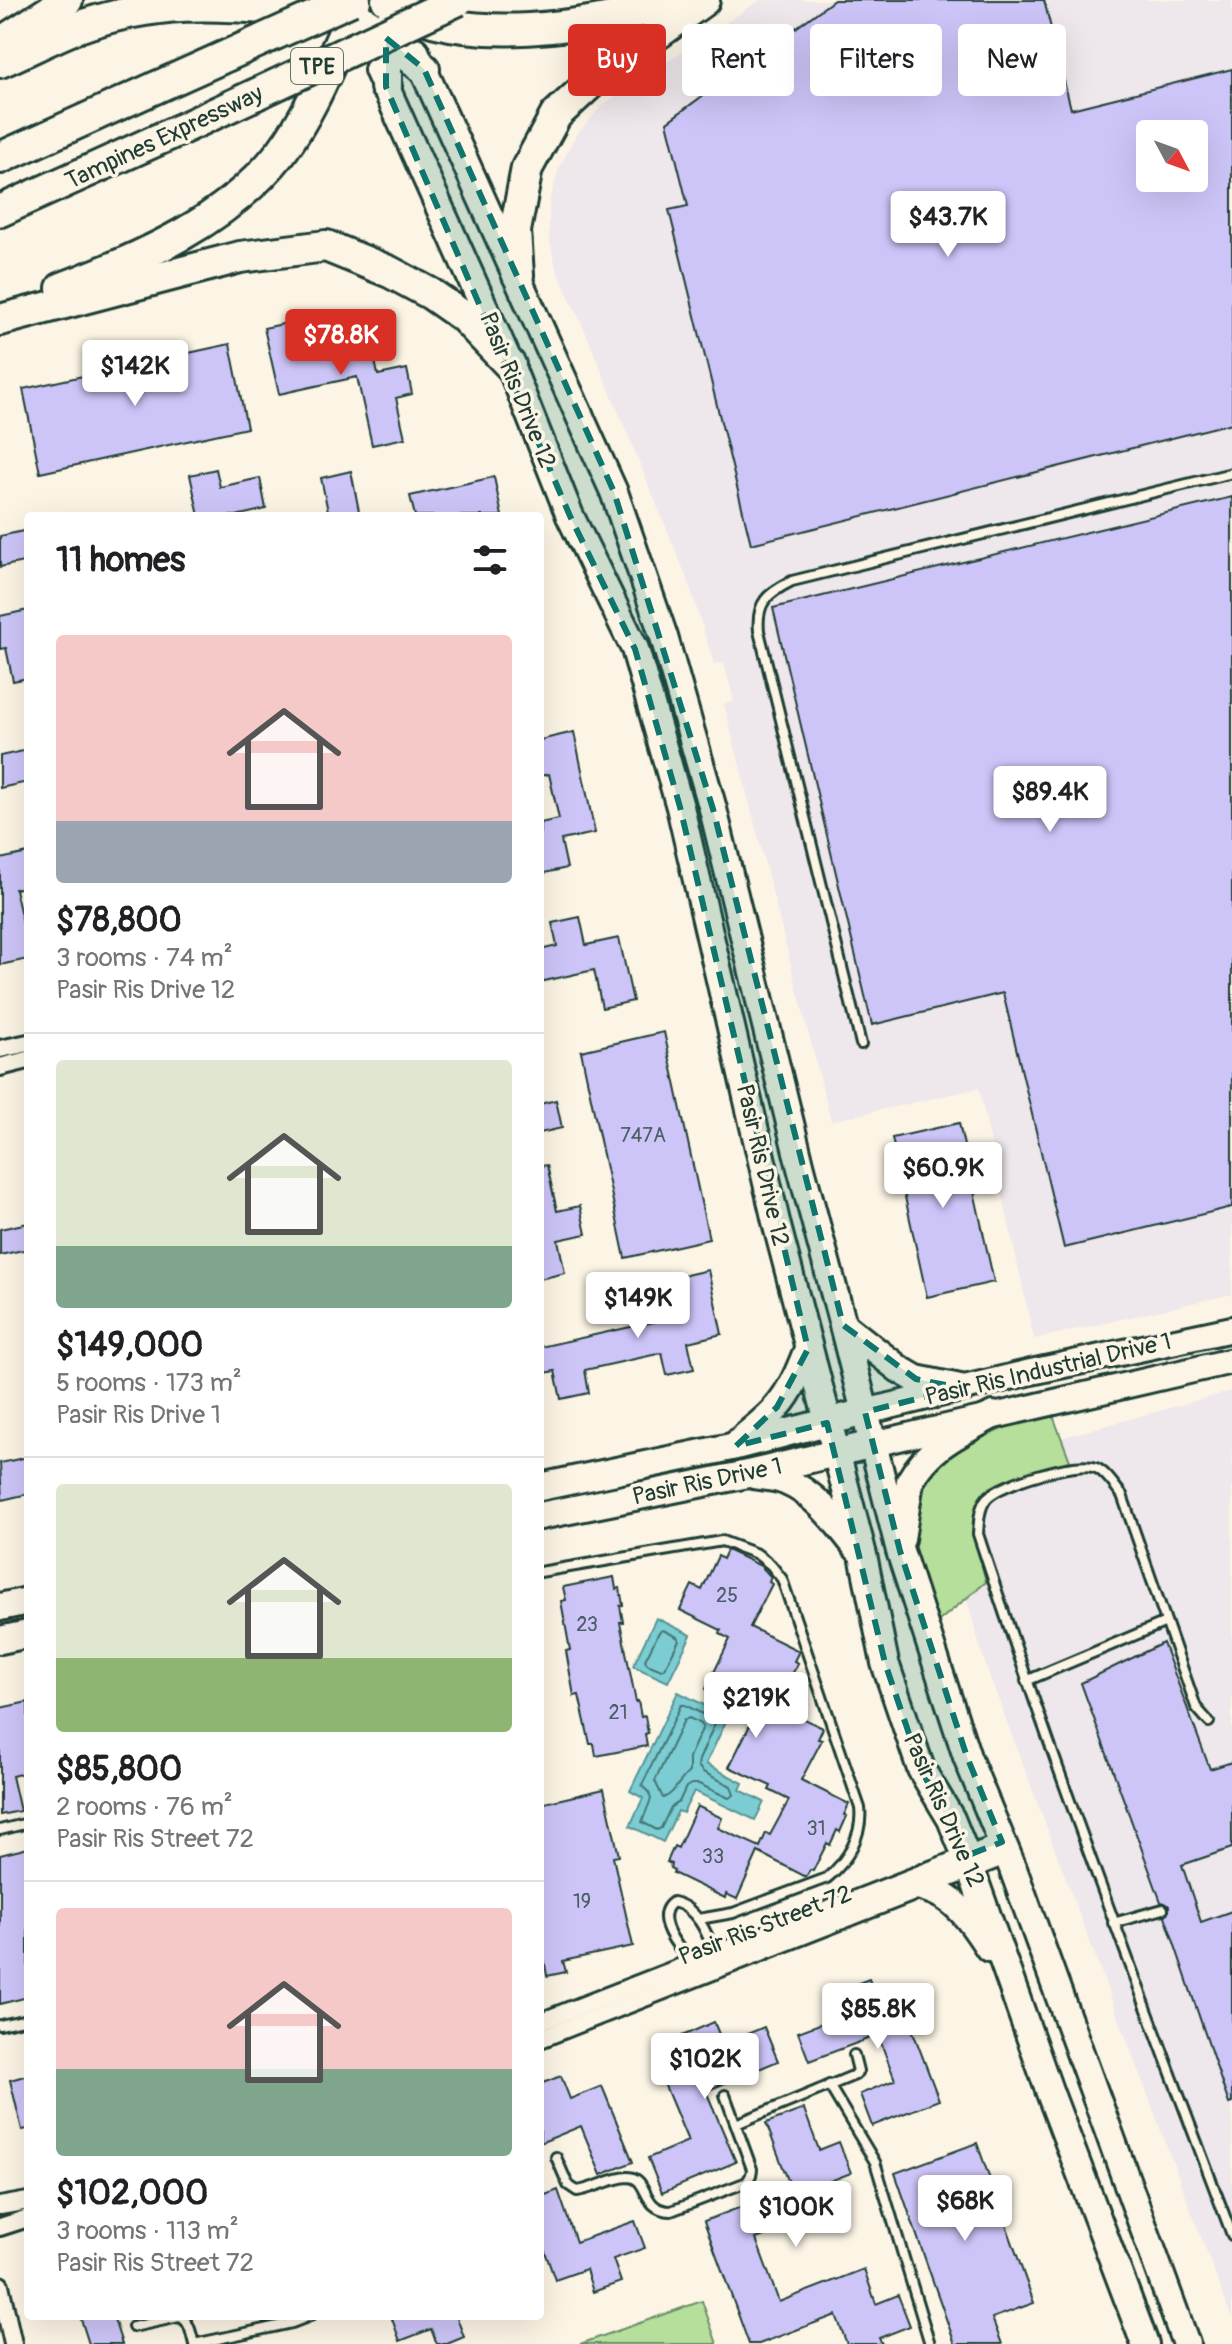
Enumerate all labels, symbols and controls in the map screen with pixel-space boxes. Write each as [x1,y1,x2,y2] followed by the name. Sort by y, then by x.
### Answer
[568,24,666,96] chip: Buy
[682,24,794,96] chip: Rent
[810,24,942,96] chip: Filters
[958,24,1066,96] chip: New
[291,48,343,84] road number: TPE
[61,79,268,196] street label: Tampines Expressway
[1136,120,1208,192] north arrow
[1136,120,1208,192] map controls
[883,191,1013,259] pin: $43.7K
[909,201,987,233] text: $43.7K
[473,308,562,472] street label: Pasir Ris Drive 12
[276,309,406,377] pin: $78.8K
[303,319,379,351] text: $78.8K
[79,340,191,408] pin: $142K
[100,350,170,382] text: $142K
[468,538,512,582] icon: filters
[56,539,185,582] text: 11 homes
[212,687,356,831] icon: home
[985,766,1115,834] pin: $89.4K
[1011,776,1089,808] text: $89.4K
[56,899,182,942] text: $78,800
[56,942,233,974] text: 3 rooms · 74 m²
[56,974,235,1006] text: Pasir Ris Drive 12
[730,1081,795,1249] street label: Pasir Ris Drive 12
[212,1112,356,1256] icon: home
[620,1123,666,1148] house number: 747A
[878,1142,1008,1210] pin: $60.9K
[902,1152,984,1184] text: $60.9K
[582,1272,694,1340] pin: $149K
[604,1282,672,1314] text: $149K
[56,1324,203,1367] text: $149,000
[922,1327,1174,1412] street label: Pasir Ris Industrial Drive 1
[56,1367,242,1399] text: 5 rooms · 173 m²
[56,1399,221,1431] text: Pasir Ris Drive 1
[630,1451,785,1511] street label: Pasir Ris Drive 1
[212,1536,356,1680] icon: home
[716,1583,738,1608] house number: 25
[576,1612,598,1637] house number: 23
[700,1672,812,1740] pin: $219K
[722,1682,790,1714] text: $219K
[609,1700,628,1725] house number: 21
[897,1729,990,1892] street label: Pasir Ris Drive 12
[56,1748,182,1791] text: $85,800
[56,1791,233,1823] text: 2 rooms · 76 m²
[807,1816,825,1841] house number: 31
[56,1823,254,1855] text: Pasir Ris Street 72
[702,1844,724,1869] house number: 33
[675,1879,856,1972] street label: Pasir Ris Street 72
[573,1889,591,1914] house number: 19
[212,1960,356,2104] icon: home
[813,1983,943,2051] pin: $85.8K
[840,1993,916,2025] text: $85.8K
[649,2033,761,2101] pin: $102K
[669,2043,741,2075] text: $102K
[56,2172,208,2215] text: $102,000
[918,2175,1012,2243] pin: $68K
[740,2181,852,2249] pin: $100K
[936,2185,994,2217] text: $68K
[758,2191,834,2223] text: $100K
[56,2215,239,2247] text: 3 rooms · 113 m²
[56,2247,254,2279] text: Pasir Ris Street 72

